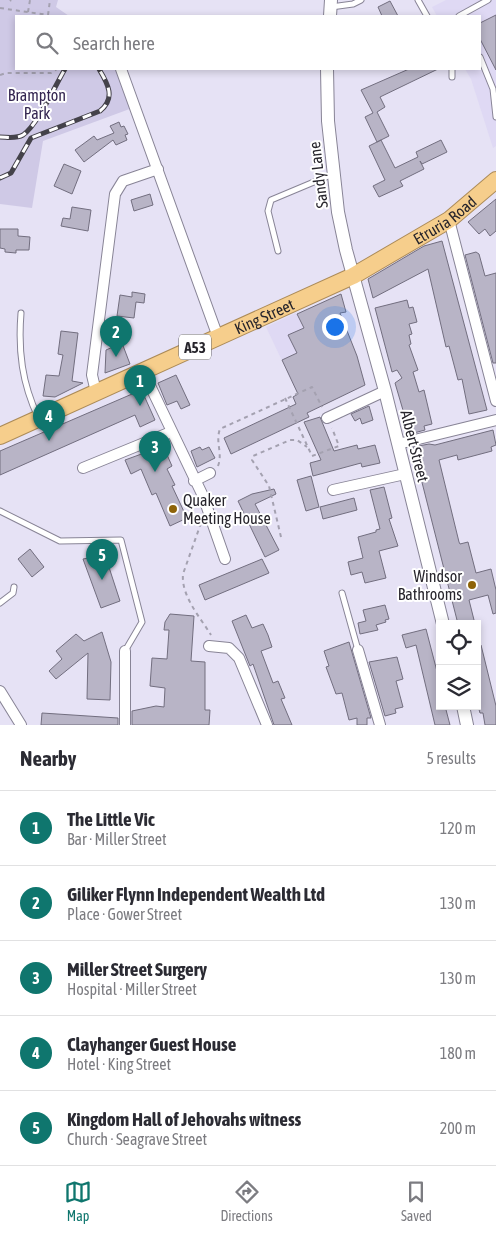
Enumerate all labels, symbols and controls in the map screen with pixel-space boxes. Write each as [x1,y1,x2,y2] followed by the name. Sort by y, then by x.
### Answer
[15,15,481,70] search box
[33,29,61,57] icon: search
[73,32,155,54] text: Search here
[8,86,66,122] park label: Brampton Park
[305,141,332,209] street label: Sandy Lane
[410,192,480,248] street label: Etruria Road
[231,295,297,338] street label: King Street
[322,314,348,340] your location
[100,316,132,357] pin: 2
[179,334,211,360] road number: A53
[124,365,156,406] pin: 1
[33,400,65,441] pin: 4
[397,408,433,484] street label: Albert Street
[139,431,171,472] pin: 3
[183,491,271,528] place label: Quaker Meeting House
[167,503,179,515] marker: Quaker Meeting House
[86,539,118,580] pin: 5
[398,567,462,603] place label: Windsor Bathrooms
[466,579,478,591] marker: Windsor Bathrooms
[436,620,481,710] map controls
[436,620,481,665] button: locate
[436,665,481,710] button: layers
[20,746,76,770] text: Nearby
[426,749,476,767] text: 5 results
[67,808,155,830] text: The Little Vic
[32,819,40,837] text: 1
[440,819,476,837] text: 120 m
[67,830,167,848] text: Bar · Miller Street
[67,883,325,905] text: Giliker Flynn Independent Wealth Ltd
[32,894,40,912] text: 2
[440,894,476,912] text: 130 m
[67,905,182,923] text: Place · Gower Street
[67,958,207,980] text: Miller Street Surgery
[32,969,40,987] text: 3
[440,969,476,987] text: 130 m
[67,980,197,998] text: Hospital · Miller Street
[67,1033,236,1055] text: Clayhanger Guest House
[32,1044,40,1062] text: 4
[440,1044,476,1062] text: 180 m
[67,1055,171,1073] text: Hotel · King Street
[67,1108,301,1130] text: Kingdom Hall of Jehovahs witness
[32,1119,40,1137] text: 5
[440,1119,476,1137] text: 200 m
[67,1130,207,1148] text: Church · Seagrave Street
[64,1178,92,1224] tab: Map
[220,1178,273,1224] tab: Directions
[401,1178,432,1224] tab: Saved

